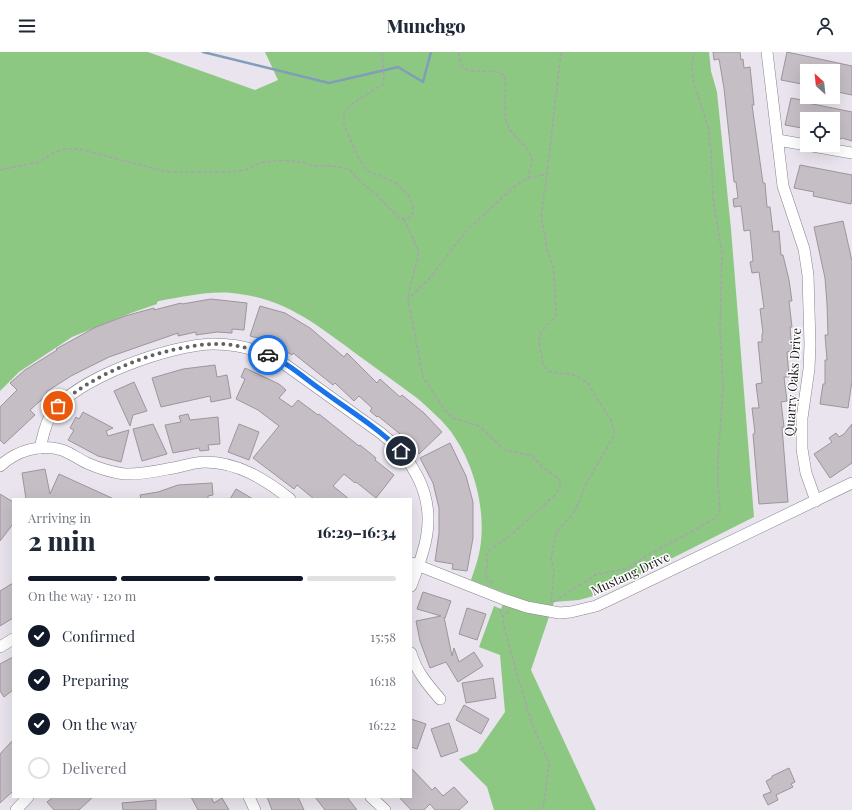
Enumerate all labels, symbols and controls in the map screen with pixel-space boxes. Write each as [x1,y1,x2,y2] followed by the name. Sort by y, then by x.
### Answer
[386,14,466,38] text: Munchgo
[16,15,38,37] icon: menu
[814,15,836,37] icon: person
[800,64,840,104] north arrow
[800,64,840,152] map controls
[800,112,840,152] button: locate
[780,327,804,437] street label: Quarry Oaks Drive
[248,335,288,375] courier
[257,344,279,366] icon: car
[41,389,75,423] pin
[47,395,69,417] icon: bag
[384,434,418,468] pin
[390,440,412,462] icon: home
[28,509,91,526] text: Arriving in
[317,522,396,542] text: 16:29–16:34
[28,523,96,558] text: 2 min
[588,547,673,599] street label: Mustang Drive
[28,587,136,604] text: On the way · 120 m
[28,625,50,647] icon: check
[62,626,135,646] text: Confirmed
[370,628,396,645] text: 15:58
[28,669,50,691] icon: check
[62,670,129,690] text: Preparing
[369,672,396,689] text: 16:18
[28,713,50,735] icon: check
[62,714,137,734] text: On the way
[369,716,396,733] text: 16:22
[62,758,127,778] text: Delivered

